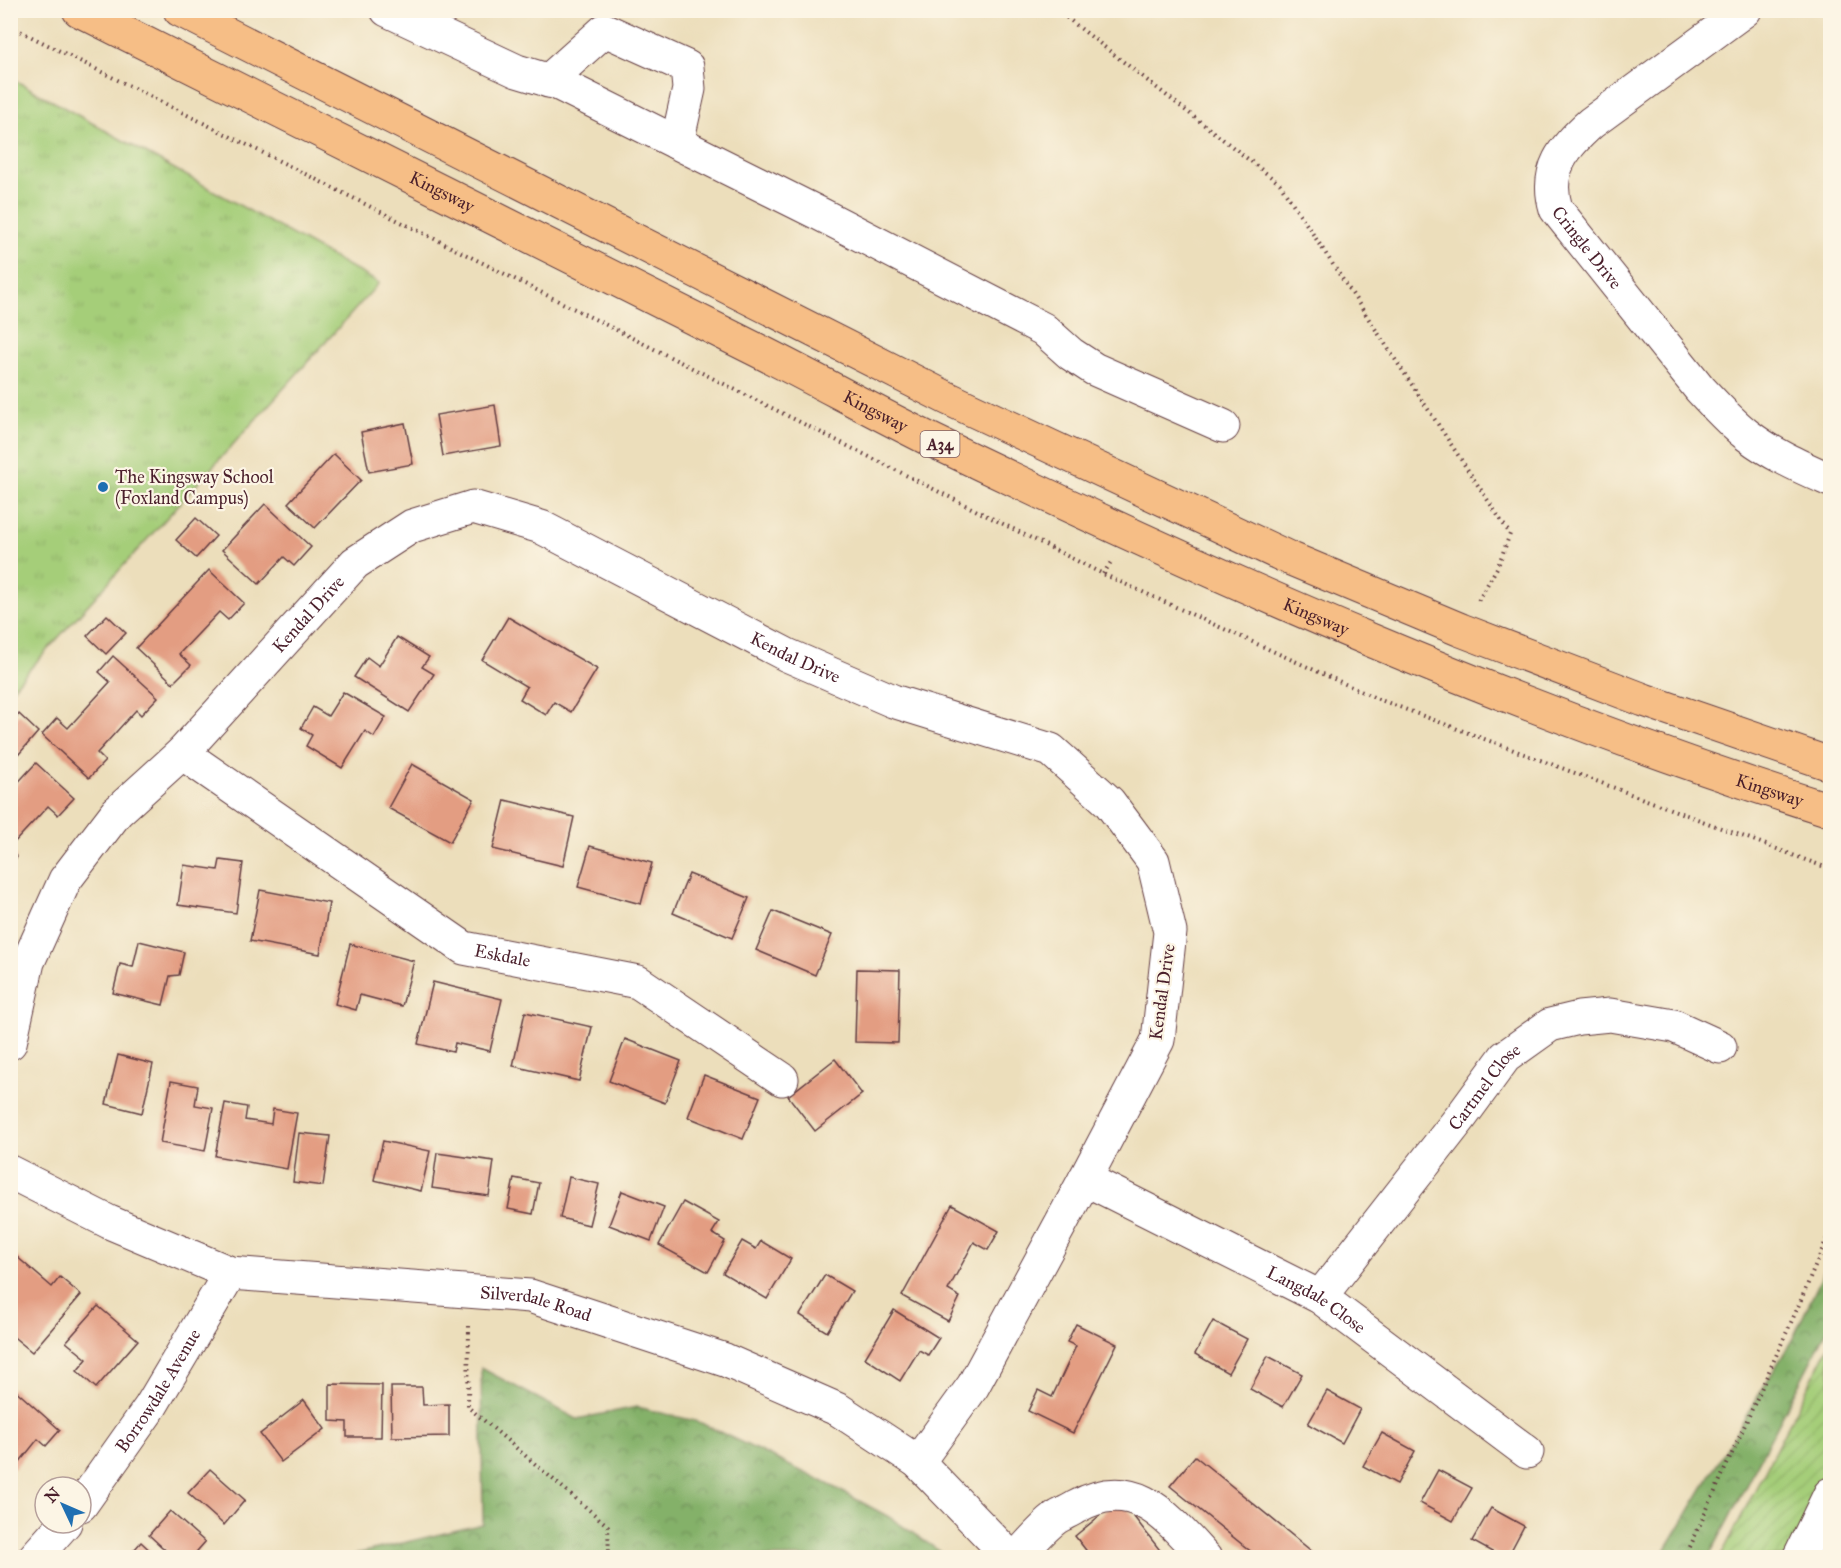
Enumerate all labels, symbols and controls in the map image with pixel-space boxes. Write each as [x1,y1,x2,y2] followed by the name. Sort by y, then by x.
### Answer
[406,166,479,218] street label: Kingsway
[1547,202,1627,294] street label: Cringle Drive
[839,386,912,438] street label: Kingsway
[920,431,960,457] road number: A34
[115,466,274,510] place label: The Kingsway School (Foxland Campus)
[96,480,110,494] marker: The Kingsway School (Foxland Campus)
[268,571,349,657] street label: Kendal Drive
[1279,593,1353,641] street label: Kingsway
[747,627,844,688] street label: Kendal Drive
[1733,769,1807,812] street label: Kingsway
[473,939,532,972] street label: Eskdale
[1144,943,1180,1041] street label: Kendal Drive
[1444,1039,1525,1135] street label: Cartmel Close
[1263,1261,1370,1338] street label: Langdale Close
[479,1281,594,1326] street label: Silverdale Road
[111,1325,205,1457] street label: Borrowdale Avenue
[33,1475,93,1535] north arrow
[41,1483,64,1506] text: N

